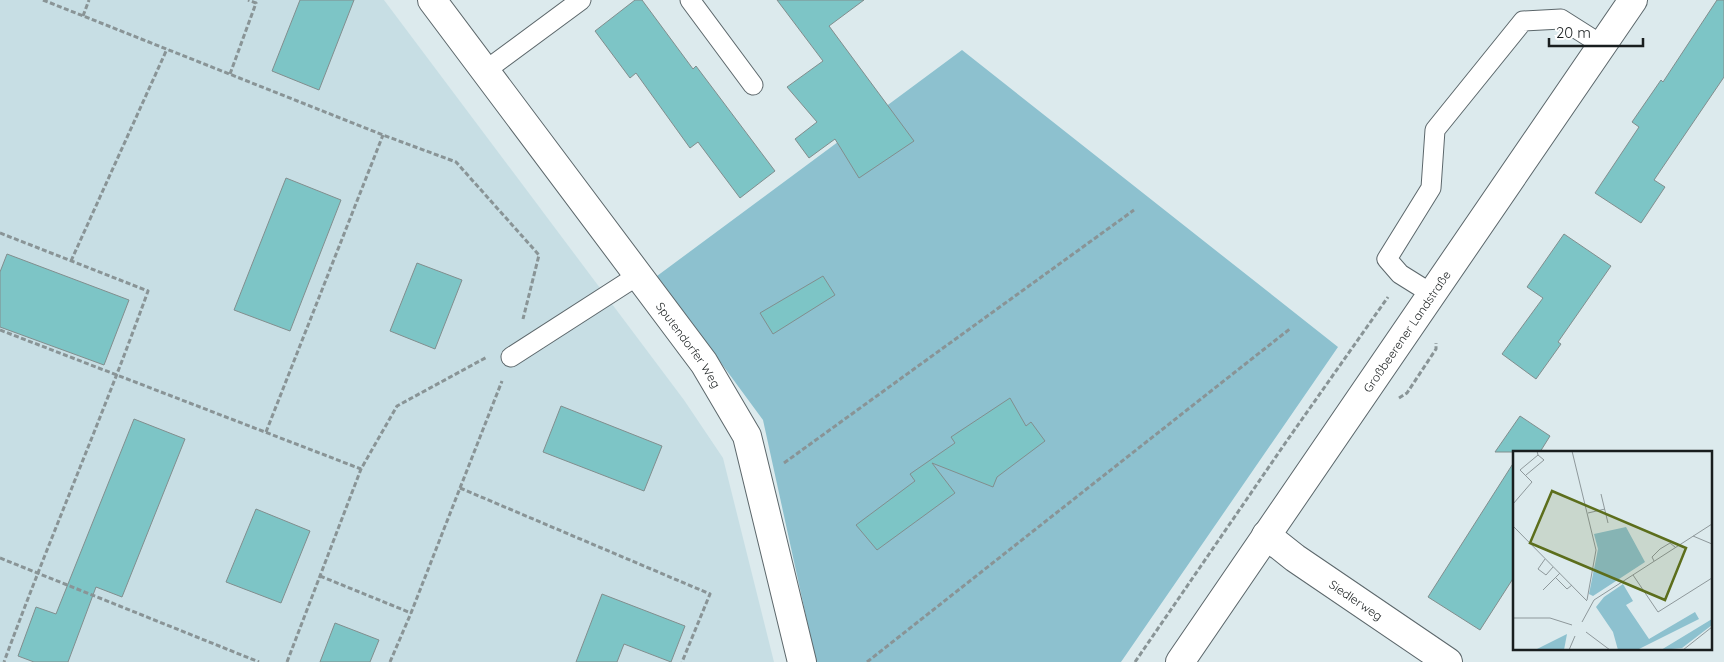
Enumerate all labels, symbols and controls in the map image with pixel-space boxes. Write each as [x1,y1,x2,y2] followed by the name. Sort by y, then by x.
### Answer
[1549,15,1643,47] scale bar
[1556,23,1591,42] text: 20 m
[1360,267,1454,395] street label: Großbeerener Landstraße
[653,299,724,390] street label: Sputendorfer Weg
[1513,451,1712,650] inset map
[1327,576,1386,623] street label: Siedlerweg

